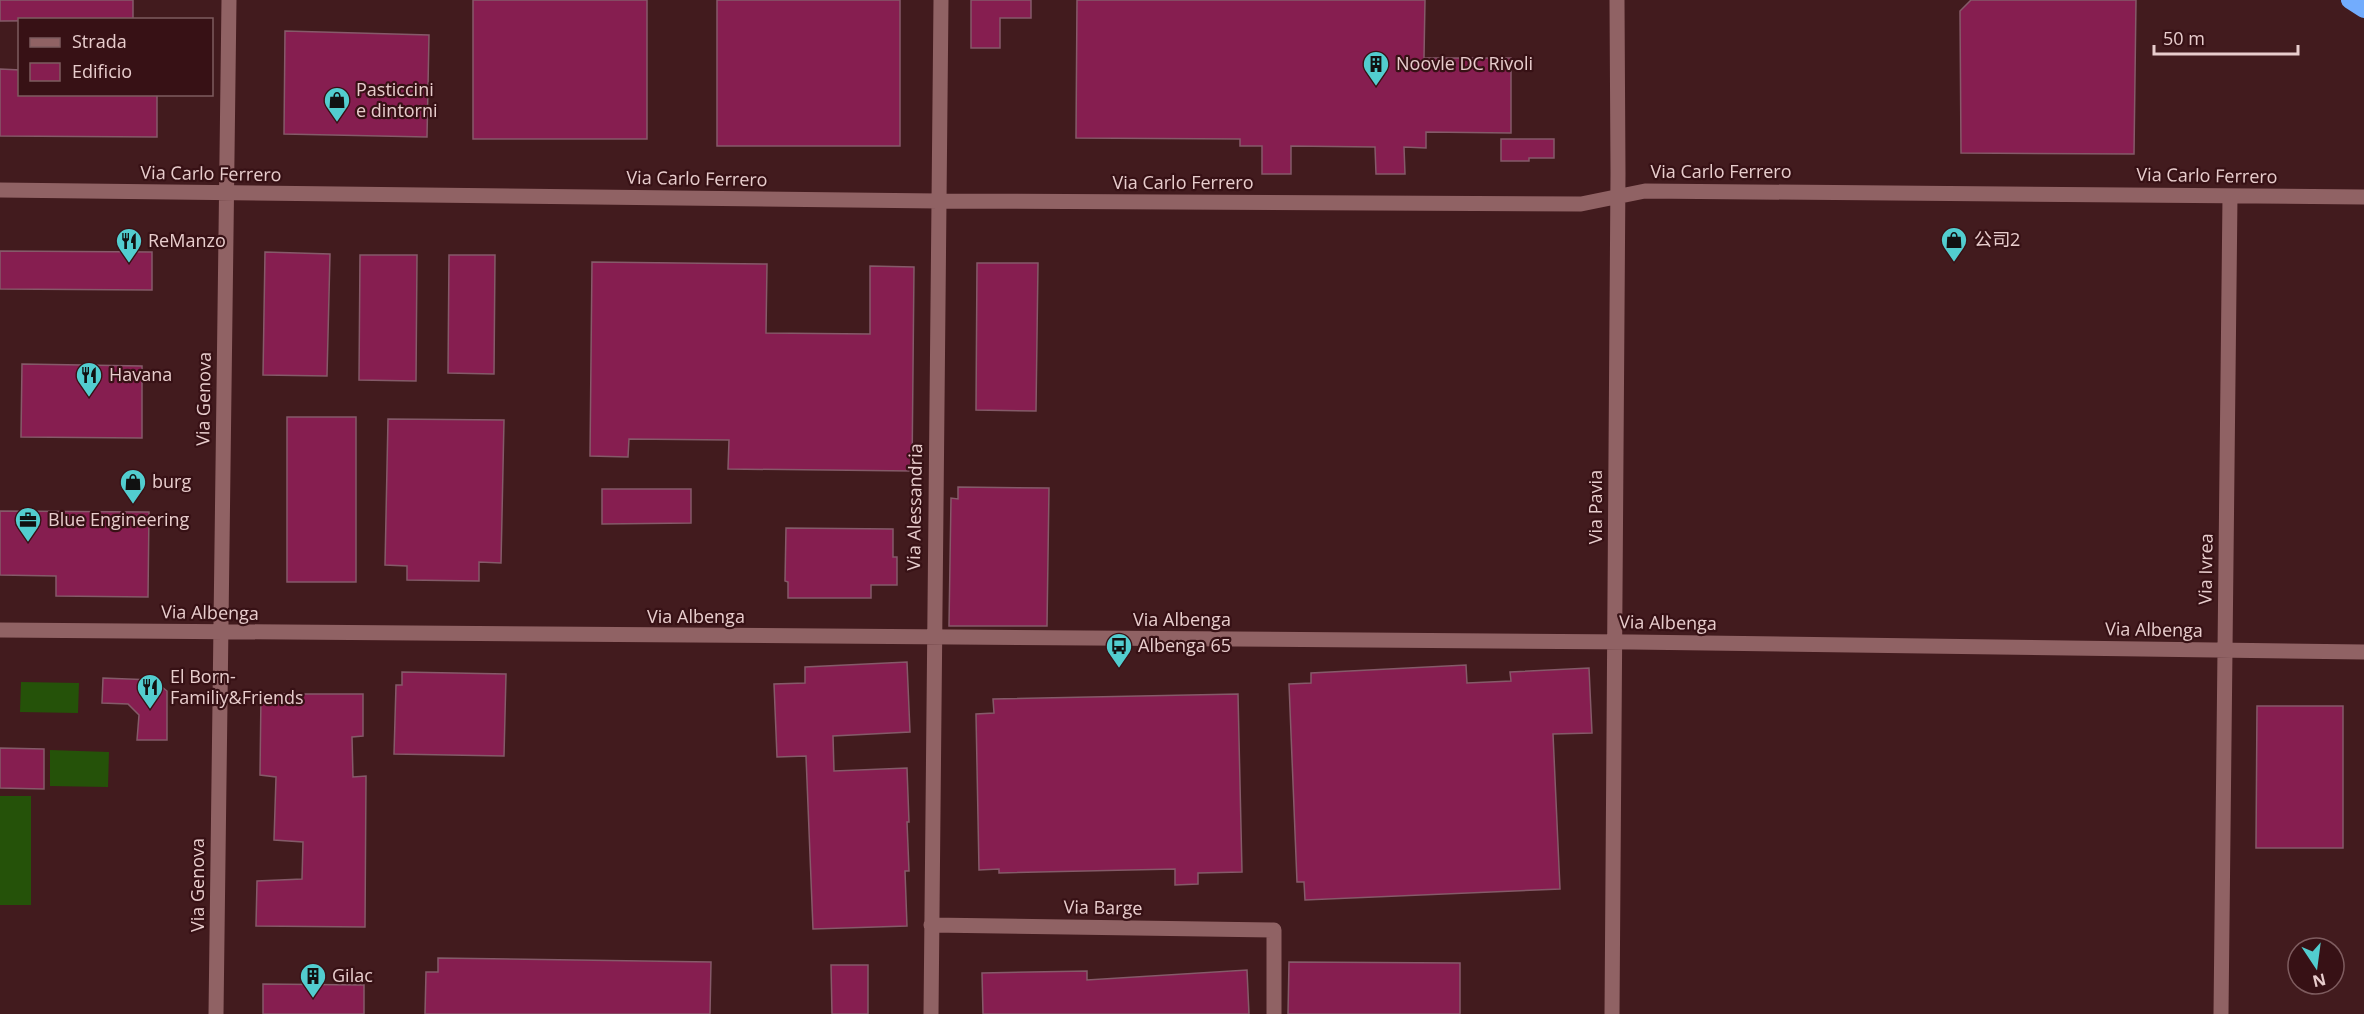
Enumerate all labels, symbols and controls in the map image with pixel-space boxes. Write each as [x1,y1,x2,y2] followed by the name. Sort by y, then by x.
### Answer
[18,18,213,96] legend
[2154,18,2298,56] scale bar
[2163,26,2205,50] text: 50 m
[72,29,127,53] text: Strada
[1361,49,1391,87] building icon: Noovle DC Rivoli
[1396,51,1533,75] place label: Noovle DC Rivoli
[72,59,132,83] text: Edificio
[356,77,438,122] place label: Pasticcini e dintorni
[322,85,352,123] shop icon: Pasticcini e dintorni
[1650,159,1792,183] street label: Via Carlo Ferrero
[140,160,282,186] street label: Via Carlo Ferrero
[2136,162,2278,188] street label: Via Carlo Ferrero
[626,165,768,191] street label: Via Carlo Ferrero
[1112,170,1254,194] street label: Via Carlo Ferrero
[1939,225,1969,263] shop icon: 公司2
[114,226,144,264] restaurant icon: ReManzo
[1974,227,2020,251] place label: 公司2
[148,228,226,252] place label: ReManzo
[190,352,216,446] street label: Via Genova
[74,360,104,398] restaurant icon: Havana
[109,362,172,386] place label: Havana
[901,443,927,571] street label: Via Alessandria
[118,467,148,505] shop icon: burg
[152,469,191,493] place label: burg
[1583,470,1607,544] street label: Via Pavia
[13,505,43,543] office icon: Blue Engineering
[48,507,190,531] place label: Blue Engineering
[2192,533,2218,605] street label: Via Ivrea
[161,599,259,625] street label: Via Albenga
[647,604,745,628] street label: Via Albenga
[1133,607,1231,631] street label: Via Albenga
[1619,609,1717,635] street label: Via Albenga
[2105,616,2203,642] street label: Via Albenga
[1104,631,1134,669] bus stop icon: Albenga 65
[1138,633,1231,657] place label: Albenga 65
[170,664,304,709] place label: El Born- Familiy&Friends
[135,672,165,710] restaurant icon: El Born- Familiy&Friends
[185,838,209,932] street label: Via Genova
[1063,894,1143,920] street label: Via Barge
[2286,936,2346,996] north arrow
[298,961,328,999] building icon: Gilac
[332,963,373,987] place label: Gilac
[2311,968,2328,993] text: N

